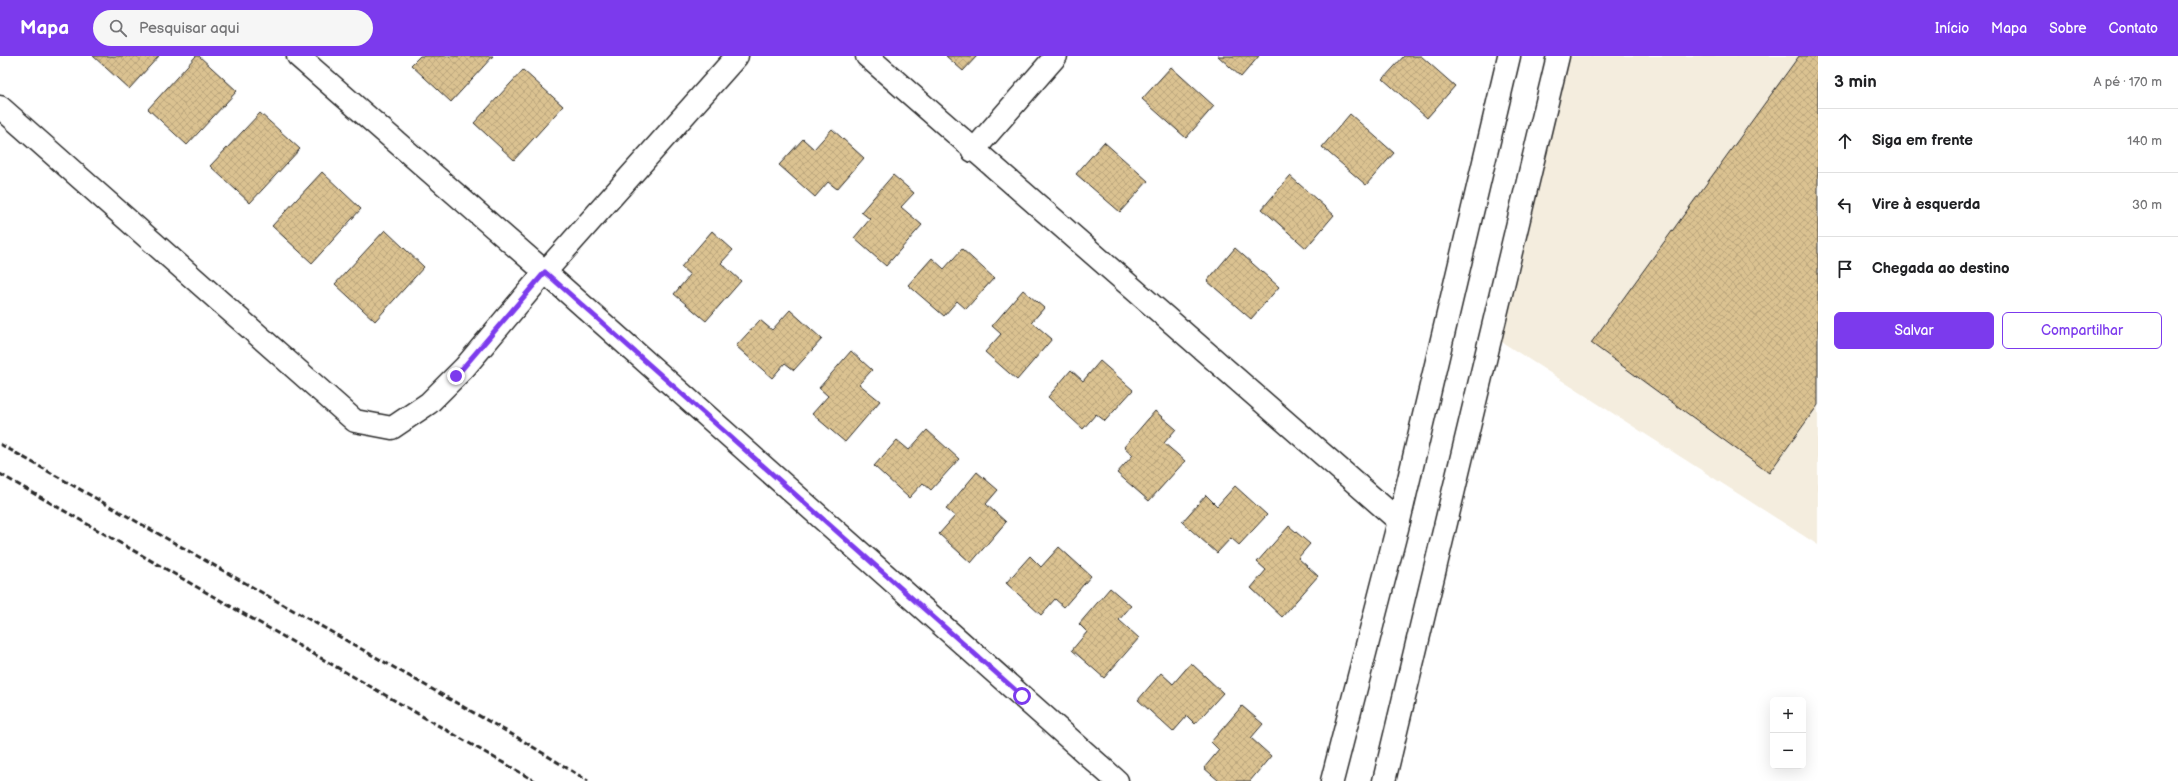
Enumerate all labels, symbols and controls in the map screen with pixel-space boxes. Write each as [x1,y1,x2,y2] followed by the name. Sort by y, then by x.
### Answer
[93,10,373,46] search box
[20,17,69,40] text: Mapa
[107,17,129,39] icon: search
[139,19,239,38] text: Pesquisar aqui
[1935,20,1969,37] text: Início
[1991,20,2027,37] text: Mapa
[2049,20,2087,37] text: Sobre
[2109,20,2158,37] text: Contato
[1834,72,1877,92] text: 3 min
[2093,74,2162,90] text: A pé · 170 m
[1834,130,1856,152] icon: ahead
[1872,131,1973,150] text: Siga em frente
[2127,133,2162,149] text: 140 m
[1834,194,1856,216] icon: left
[1872,195,1980,214] text: Vire à esquerda
[2132,197,2162,213] text: 30 m
[1834,258,1856,280] icon: arrive
[1872,259,2010,278] text: Chegada ao destino
[1834,312,1994,349] button: Salvar
[2002,312,2162,349] button: Compartilhar
[447,367,465,385] route end
[1013,687,1031,705] route start
[1770,697,1806,769] map controls
[1770,697,1806,733] button: +
[1770,733,1806,769] button: −

